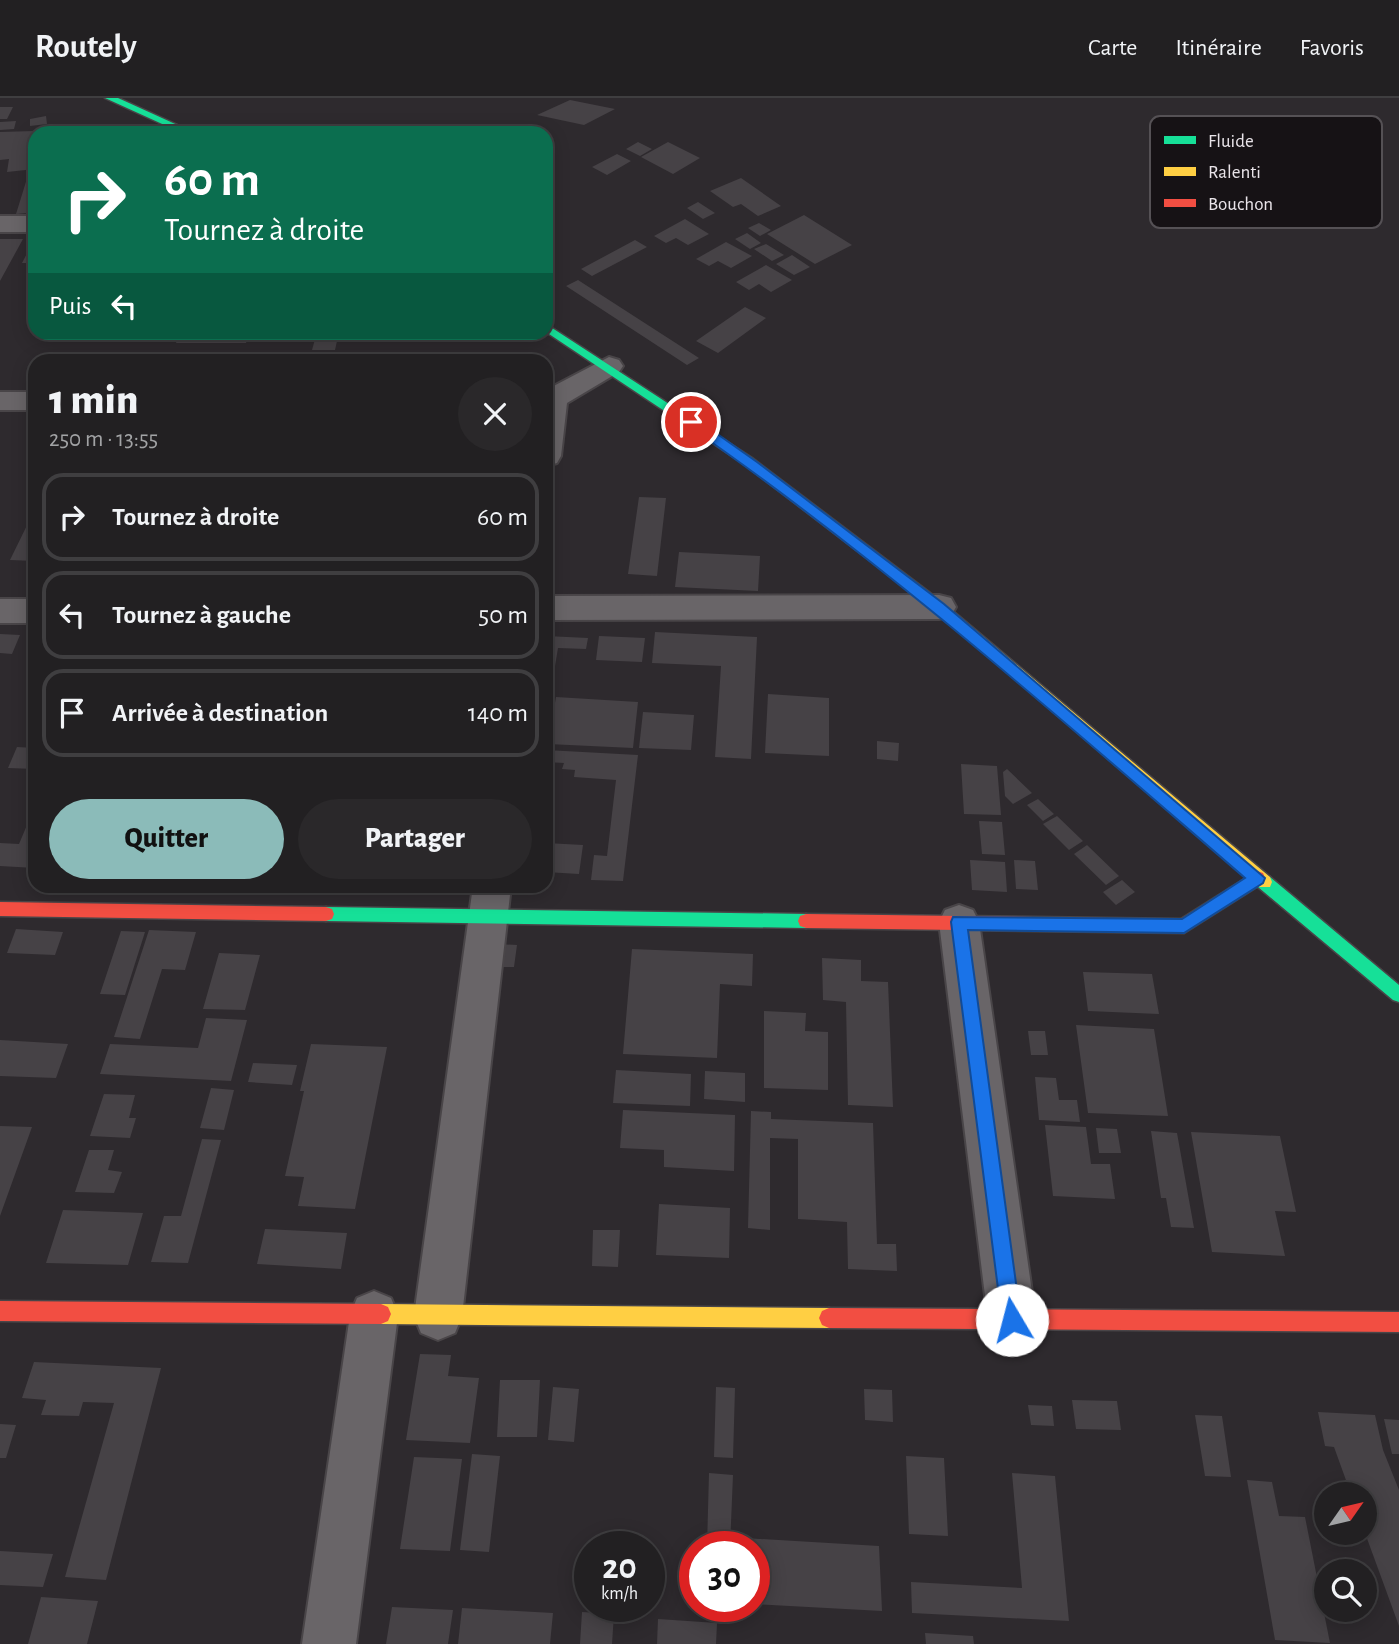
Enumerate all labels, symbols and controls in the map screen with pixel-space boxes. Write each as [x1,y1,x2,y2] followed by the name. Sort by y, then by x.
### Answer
[35,31,137,64] text: Routely
[1088,36,1137,60] text: Carte
[1175,36,1262,60] text: Itinéraire
[1300,36,1364,60] text: Favoris
[1150,116,1382,228] legend
[1208,132,1254,151] text: Fluide
[49,154,140,245] icon: right
[164,156,260,205] text: 60 m
[1208,163,1261,182] text: Ralenti
[1208,195,1273,214] text: Bouchon
[164,214,364,246] text: Tournez à droite
[105,287,143,325] icon: left
[49,293,91,319] text: Puis
[458,377,532,451] button: close
[49,379,138,421] text: 1 min
[661,392,721,452] pin
[672,403,710,441] icon: arrive
[49,428,158,451] text: 250 m · 13:55
[53,498,91,536] icon: right
[112,504,279,530] text: Tournez à droite
[477,504,528,530] text: 60 m
[53,596,91,634] icon: left
[112,602,291,628] text: Tournez à gauche
[478,602,528,628] text: 50 m
[53,694,91,732] icon: arrive
[112,700,328,726] text: Arrivée à destination
[468,700,528,726] text: 140 m
[49,799,284,879] button: Quitter
[298,799,532,879] button: Partager
[975,1283,1049,1357] position arrow
[1314,1482,1377,1545] north arrow
[1314,1482,1377,1622] map controls
[679,1531,770,1622] speed limit sign: 30
[602,1550,637,1585] text: 20
[1314,1559,1377,1622] button: search
[601,1585,638,1603] text: km/h

